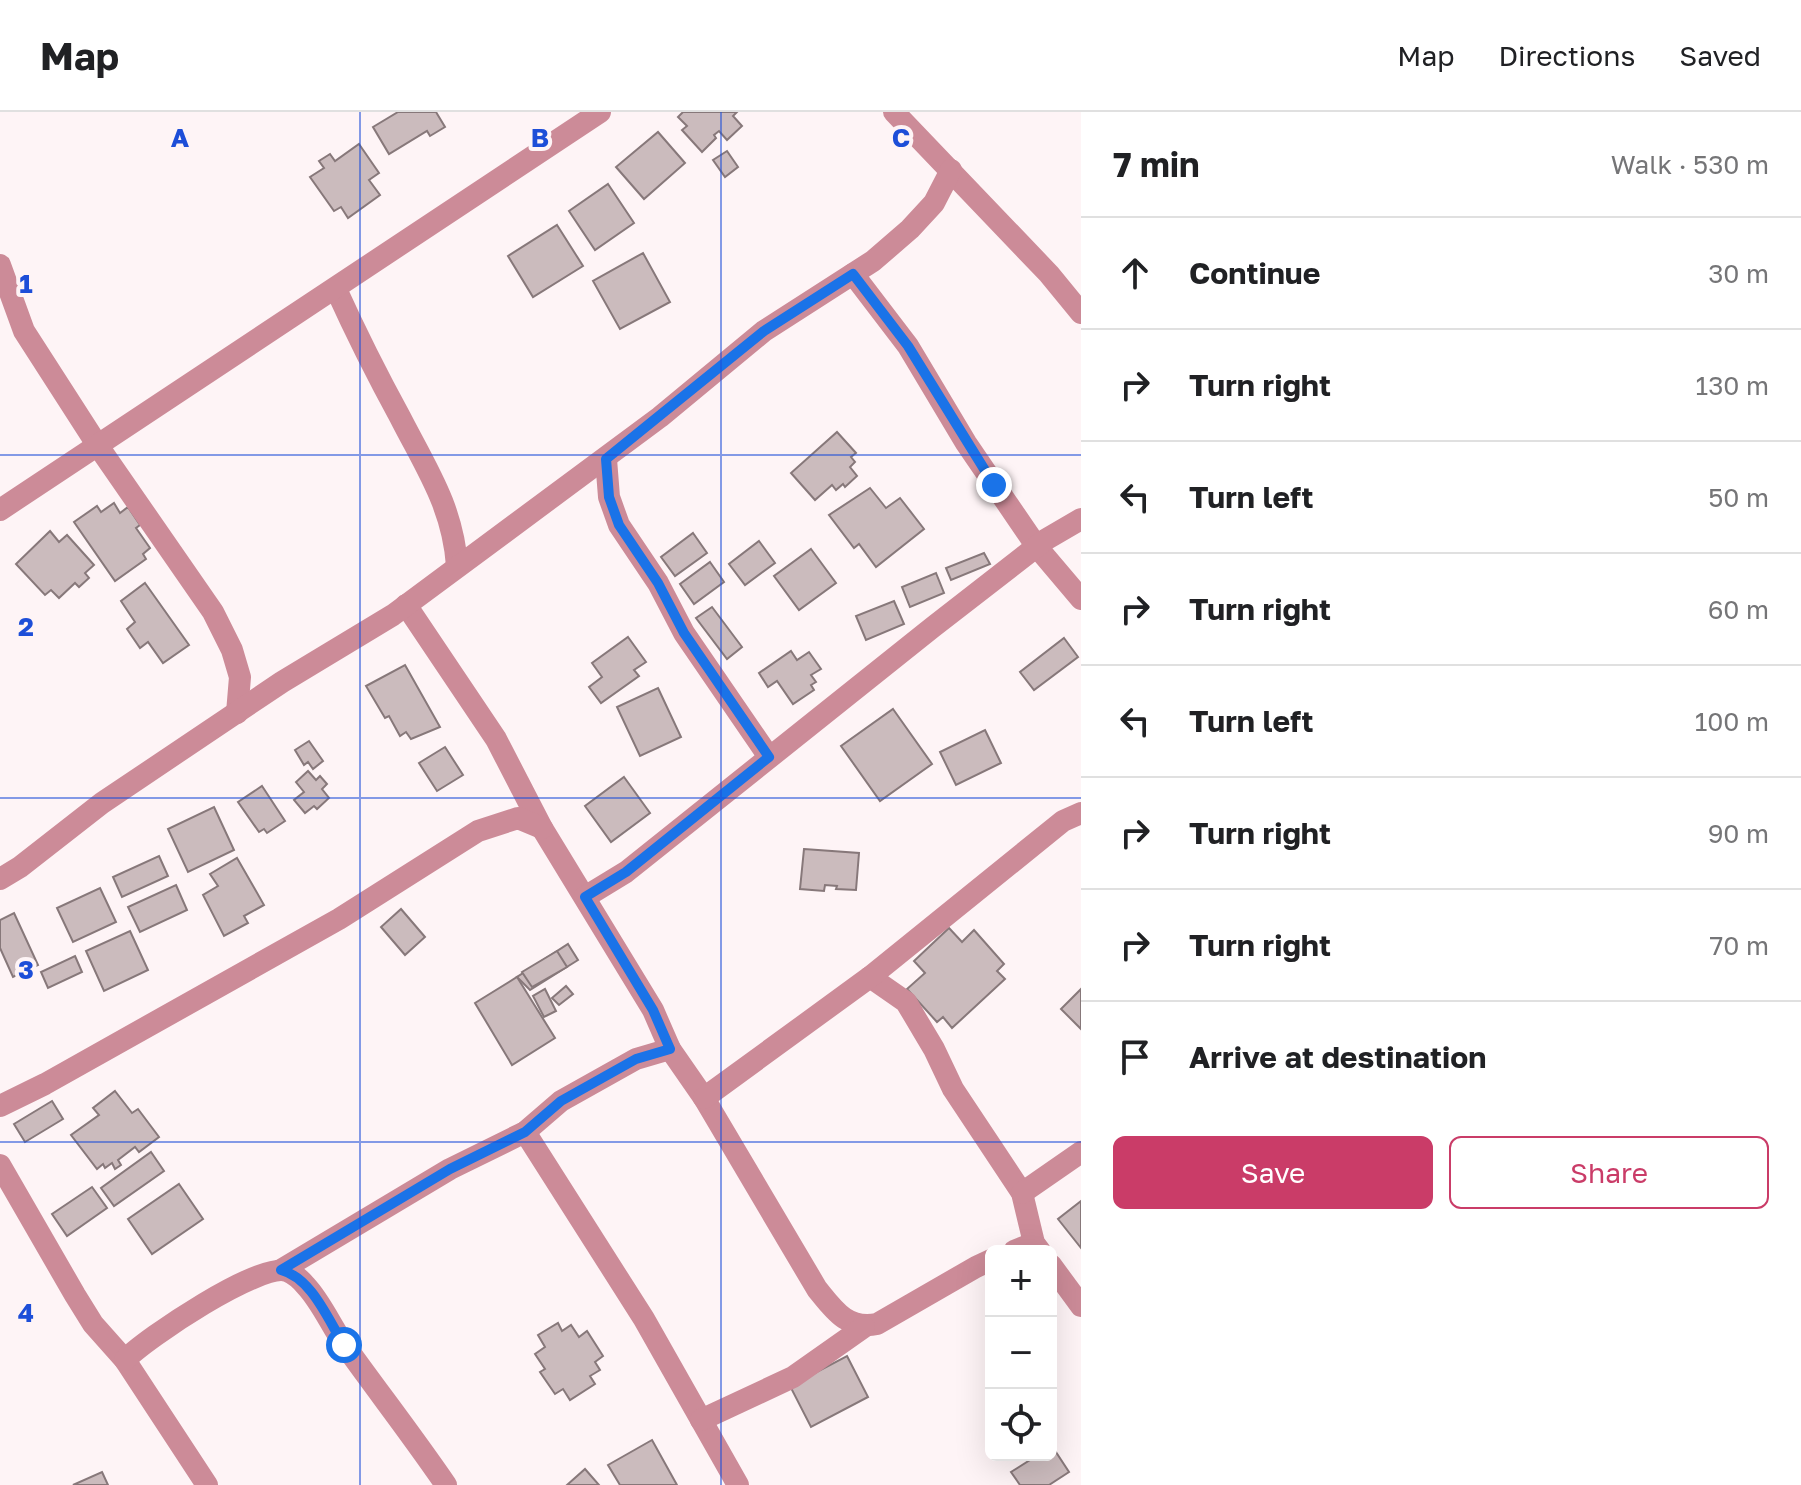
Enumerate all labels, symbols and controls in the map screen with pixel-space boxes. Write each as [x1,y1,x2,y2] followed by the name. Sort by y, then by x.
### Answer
[40,33,119,78] text: Map
[1397,39,1454,72] text: Map
[1498,39,1635,72] text: Directions
[1679,39,1761,72] text: Saved
[171,122,190,153] text: A
[531,122,549,153] text: B
[892,122,910,153] text: C
[1113,144,1200,184] text: 7 min
[1611,149,1769,180] text: Walk · 530 m
[1113,251,1157,295] icon: ahead
[1189,255,1320,291] text: Continue
[1708,258,1769,289] text: 30 m
[19,268,33,299] text: 1
[1113,363,1157,407] icon: right
[1189,367,1331,403] text: Turn right
[1696,370,1769,401] text: 130 m
[976,467,1012,503] route end
[1113,475,1157,519] icon: left
[1189,479,1314,515] text: Turn left
[1708,482,1769,513] text: 50 m
[1113,587,1157,631] icon: right
[1189,591,1331,627] text: Turn right
[1708,594,1769,625] text: 60 m
[18,611,34,642] text: 2
[1113,699,1157,743] icon: left
[1189,703,1314,739] text: Turn left
[1695,706,1769,737] text: 100 m
[1113,811,1157,855] icon: right
[1189,815,1331,851] text: Turn right
[1708,818,1769,849] text: 90 m
[1113,923,1157,967] icon: right
[1189,927,1331,963] text: Turn right
[1710,930,1769,961] text: 70 m
[18,954,34,985] text: 3
[1113,1035,1157,1079] icon: arrive
[1189,1039,1486,1075] text: Arrive at destination
[1113,1136,1433,1209] button: Save
[1449,1136,1769,1209] button: Share
[985,1245,1057,1461] map controls
[985,1245,1057,1317] button: +
[18,1297,34,1328] text: 4
[985,1317,1057,1389] button: −
[326,1327,362,1363] route start
[985,1389,1057,1461] button: locate

